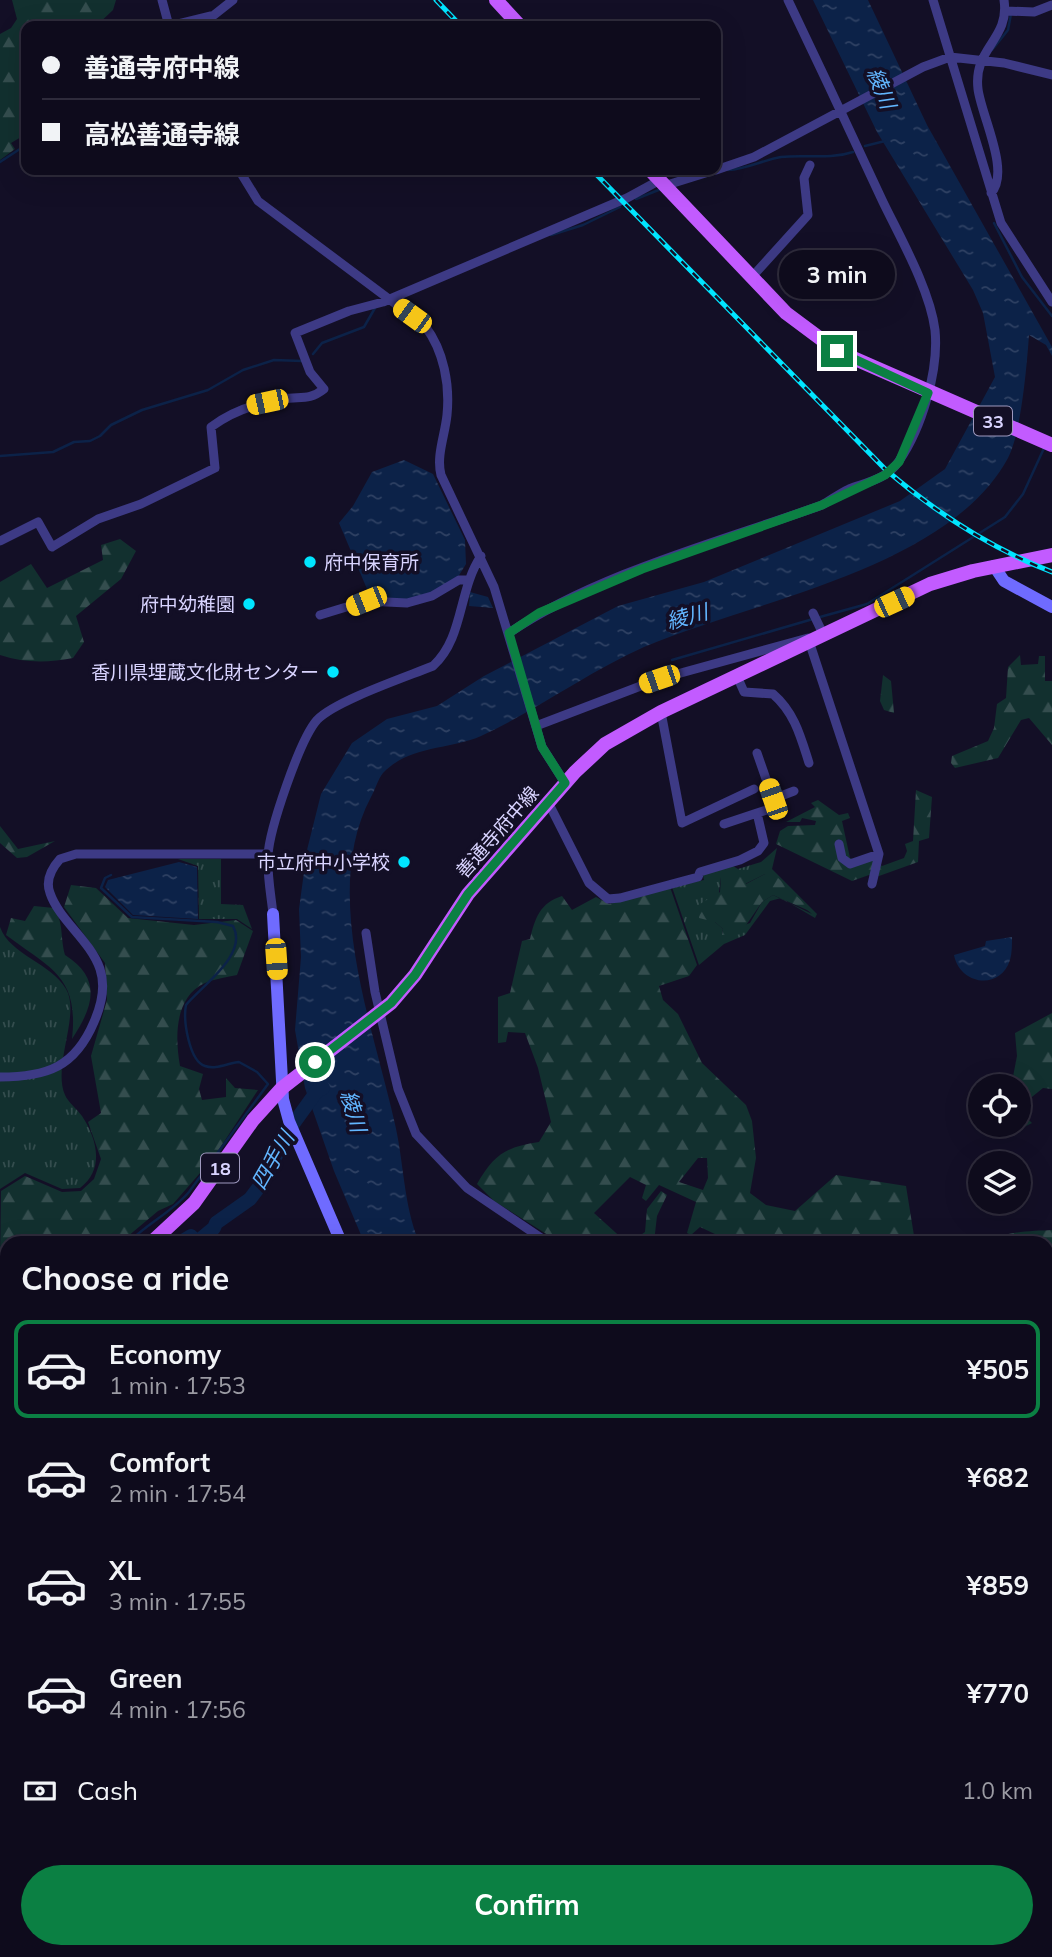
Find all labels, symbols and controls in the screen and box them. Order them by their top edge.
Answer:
text: 善通寺府中線 [84,51,240,84]
water label: 綾川 [862,64,903,114]
text: 高松善通寺線 [84,118,240,151]
callout: 3 min [779,250,895,298]
text: 3 min [807,260,867,289]
car [389,295,436,337]
route end [821,335,853,367]
car [245,387,290,417]
road number: 33 [974,407,1012,436]
place label: 府中保育所 [324,550,419,574]
marker: 府中保育所 [302,554,318,570]
car [343,583,390,619]
car [871,584,918,620]
place label: 府中幼稚園 [140,592,235,616]
marker: 府中幼稚園 [241,596,257,612]
water label: 綾川 [663,597,713,634]
place label: 香川県埋蔵文化財センター [91,660,319,684]
car [636,662,683,696]
marker: 香川県埋蔵文化財センター [325,664,341,680]
car [757,776,790,822]
street label: 善通寺府中線 [451,781,543,883]
place label: 市立府中小学校 [257,850,390,874]
marker: 市立府中小学校 [396,854,412,870]
car [265,937,288,981]
route start [299,1046,331,1078]
map controls [968,1074,1031,1214]
button: locate [968,1074,1031,1137]
water label: 綾川 [336,1087,373,1137]
water label: 四手川 [245,1124,300,1194]
button: layers [968,1151,1031,1214]
road number: 18 [201,1154,239,1182]
text: Choose a ride [21,1258,229,1298]
icon: car [25,1338,88,1401]
text: Economy [109,1338,221,1371]
text: ¥505 [967,1353,1029,1386]
text: 1 min · 17:53 [109,1371,246,1400]
icon: car [25,1446,88,1509]
text: Comfort [109,1446,210,1479]
text: ¥682 [967,1461,1029,1494]
text: 2 min · 17:54 [109,1479,246,1508]
icon: car [25,1554,88,1617]
text: XL [109,1554,141,1587]
text: ¥859 [967,1569,1029,1602]
text: 3 min · 17:55 [109,1587,246,1616]
icon: car [25,1662,88,1725]
text: Green [109,1662,182,1695]
text: ¥770 [967,1677,1029,1710]
text: 4 min · 17:56 [109,1695,246,1724]
icon: cash [21,1772,59,1810]
text: Cash [77,1774,138,1807]
text: 1.0 km [962,1776,1033,1805]
button: Confirm [21,1865,1033,1945]

